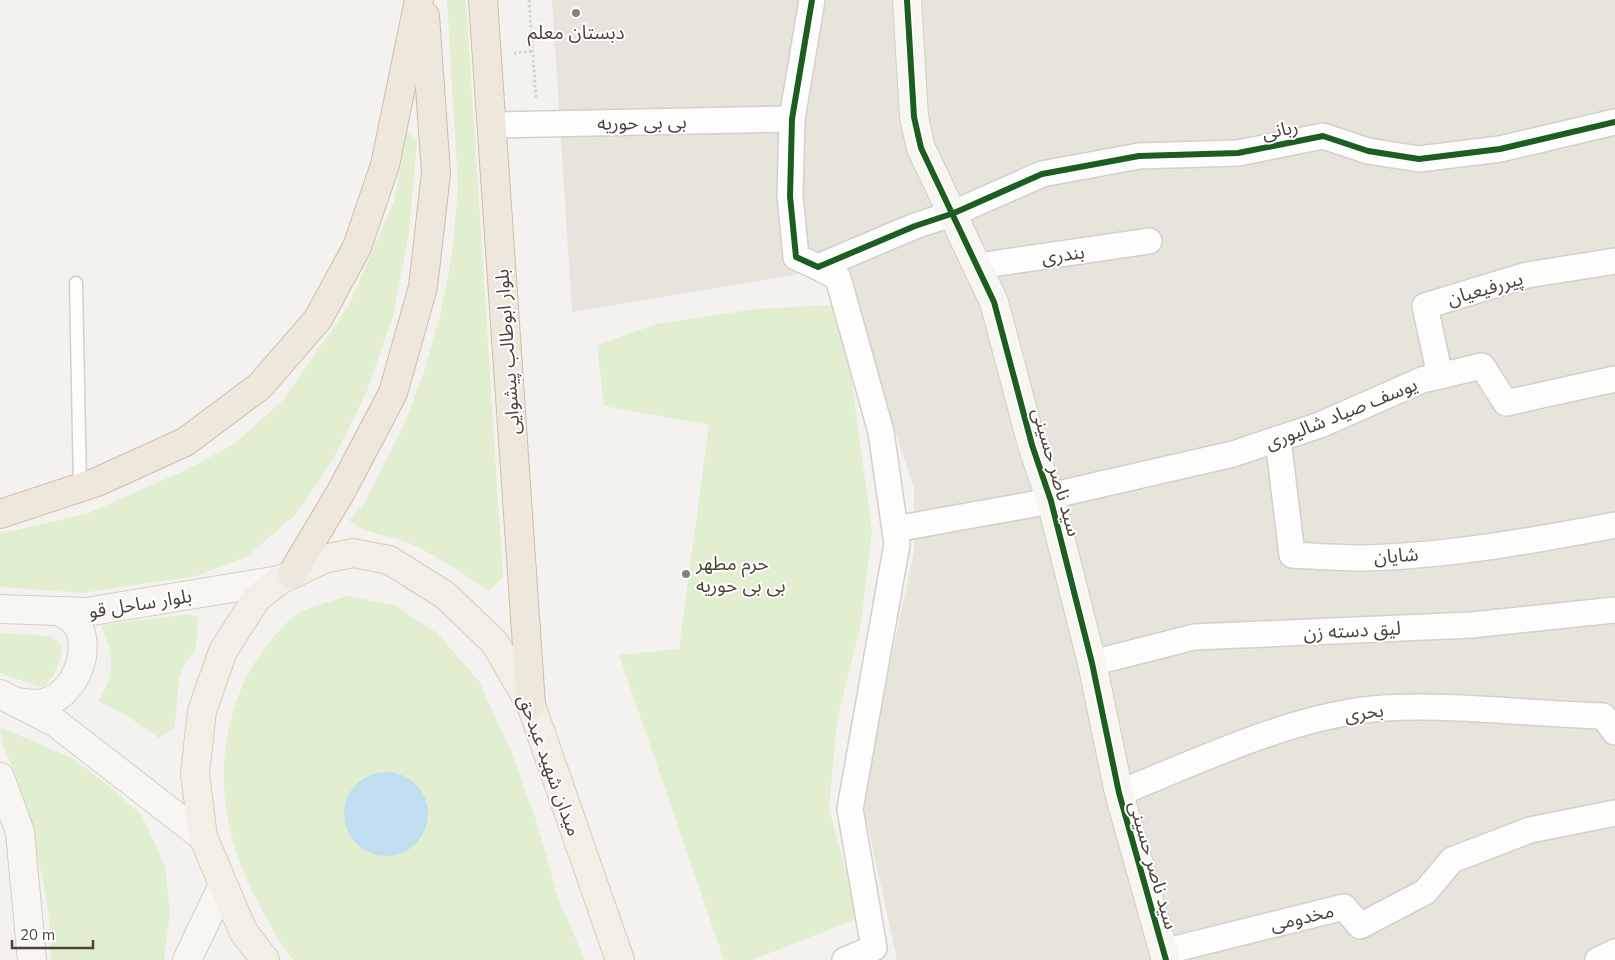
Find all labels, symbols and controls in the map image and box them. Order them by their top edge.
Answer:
marker: دبستان معلم [570,7,582,19]
place label: دبستان معلم [527,20,625,47]
street label: بی بی حوریه [597,109,687,135]
street label: ربانی [1260,114,1300,144]
street label: بندری [1040,239,1086,269]
street label: پیررفیعیان [1444,266,1526,311]
street label: بلوار ابوطالب پیشوایی [489,268,526,436]
street label: یوسف صیاد شالیوری [1261,372,1421,454]
street label: سید ناصر حسینی [1027,405,1087,539]
street label: شایان [1373,541,1419,569]
place label: حرم مطهر بی بی حوریه [695,551,786,597]
marker: حرم مطهر بی بی حوریه [680,568,692,580]
street label: بلوار ساحل قو [87,583,193,623]
street label: لیق دسته زن [1303,615,1401,645]
street label: میدان شهید عبدحق [513,691,587,839]
street label: بحری [1343,697,1385,727]
street label: سید ناصر حسینی [1124,798,1184,932]
street label: مخدومی [1268,898,1336,936]
scale bar [12,918,94,950]
text: 20 m [20,925,55,944]

